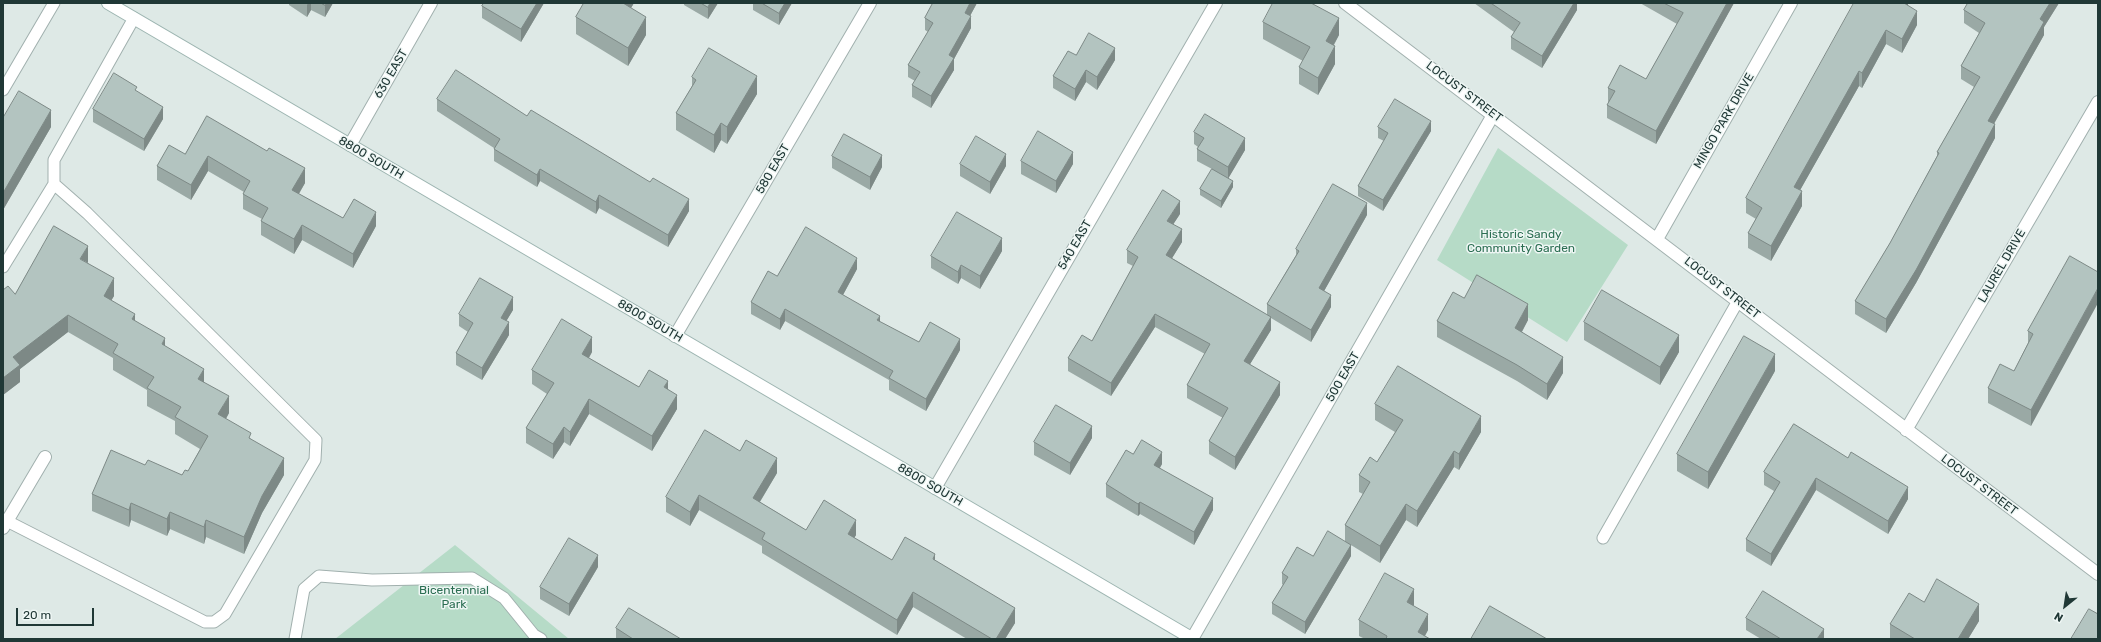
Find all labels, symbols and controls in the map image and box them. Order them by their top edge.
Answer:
street label: 630 EAST [371,47,411,101]
street label: LOCUST STREET [1423,59,1505,125]
street label: MINGO PARK DRIVE [1691,71,1757,171]
street label: 8800 SOUTH [336,134,406,182]
street label: 580 EAST [753,142,793,196]
street label: 540 EAST [1055,218,1095,272]
street label: LAUREL DRIVE [1975,227,2029,305]
park label: Historic Sandy Community Garden [1467,228,1575,256]
street label: LOCUST STREET [1681,254,1763,322]
street label: 8800 SOUTH [615,297,685,345]
street label: 500 EAST [1323,350,1363,404]
street label: LOCUST STREET [1938,452,2020,518]
street label: 8800 SOUTH [895,461,965,509]
park label: Bicentennial Park [419,584,489,612]
north arrow [2045,586,2085,626]
scale bar [18,600,96,626]
text: 20 m [23,608,51,622]
text: N [2052,609,2065,624]

